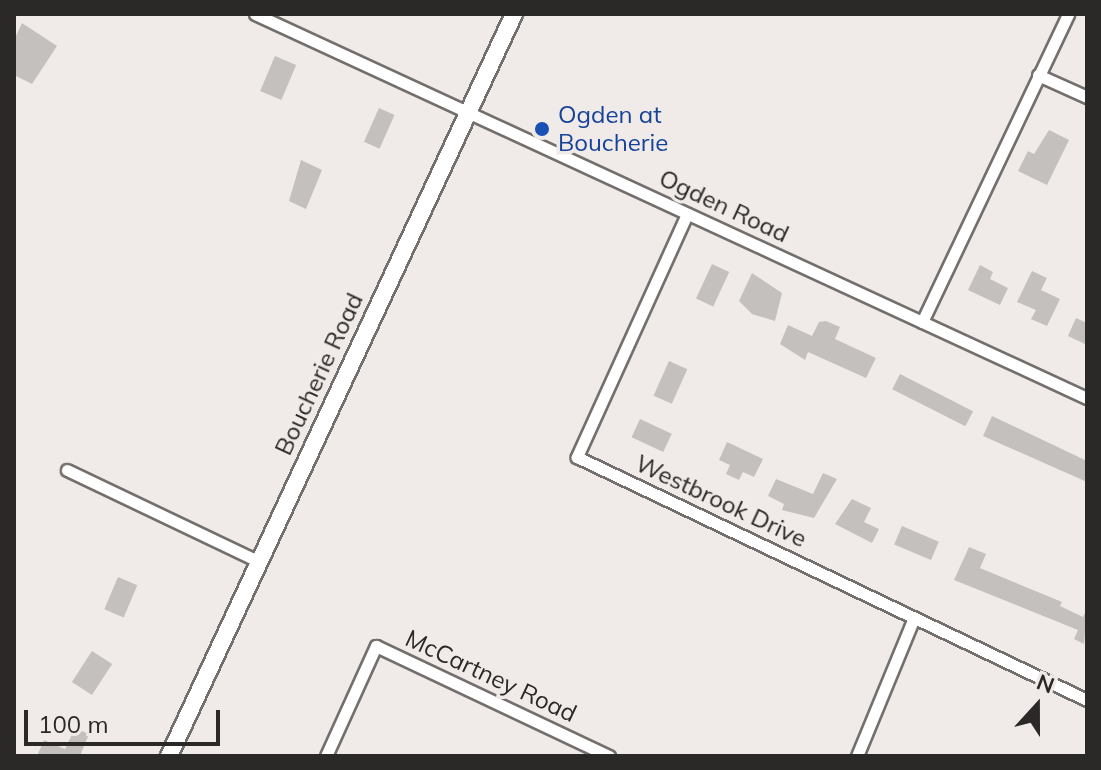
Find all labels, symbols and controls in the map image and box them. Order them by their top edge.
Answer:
place label: Ogden at Boucherie [558,101,668,157]
marker: Ogden at Boucherie [533,120,551,138]
street label: Ogden Road [655,163,793,249]
street label: Boucherie Road [269,288,369,460]
street label: Westbrook Drive [631,449,811,553]
street label: McCartney Road [401,624,581,728]
north arrow [997,666,1077,746]
text: N [1033,668,1058,700]
scale bar [28,694,224,744]
text: 100 m [38,709,109,739]

